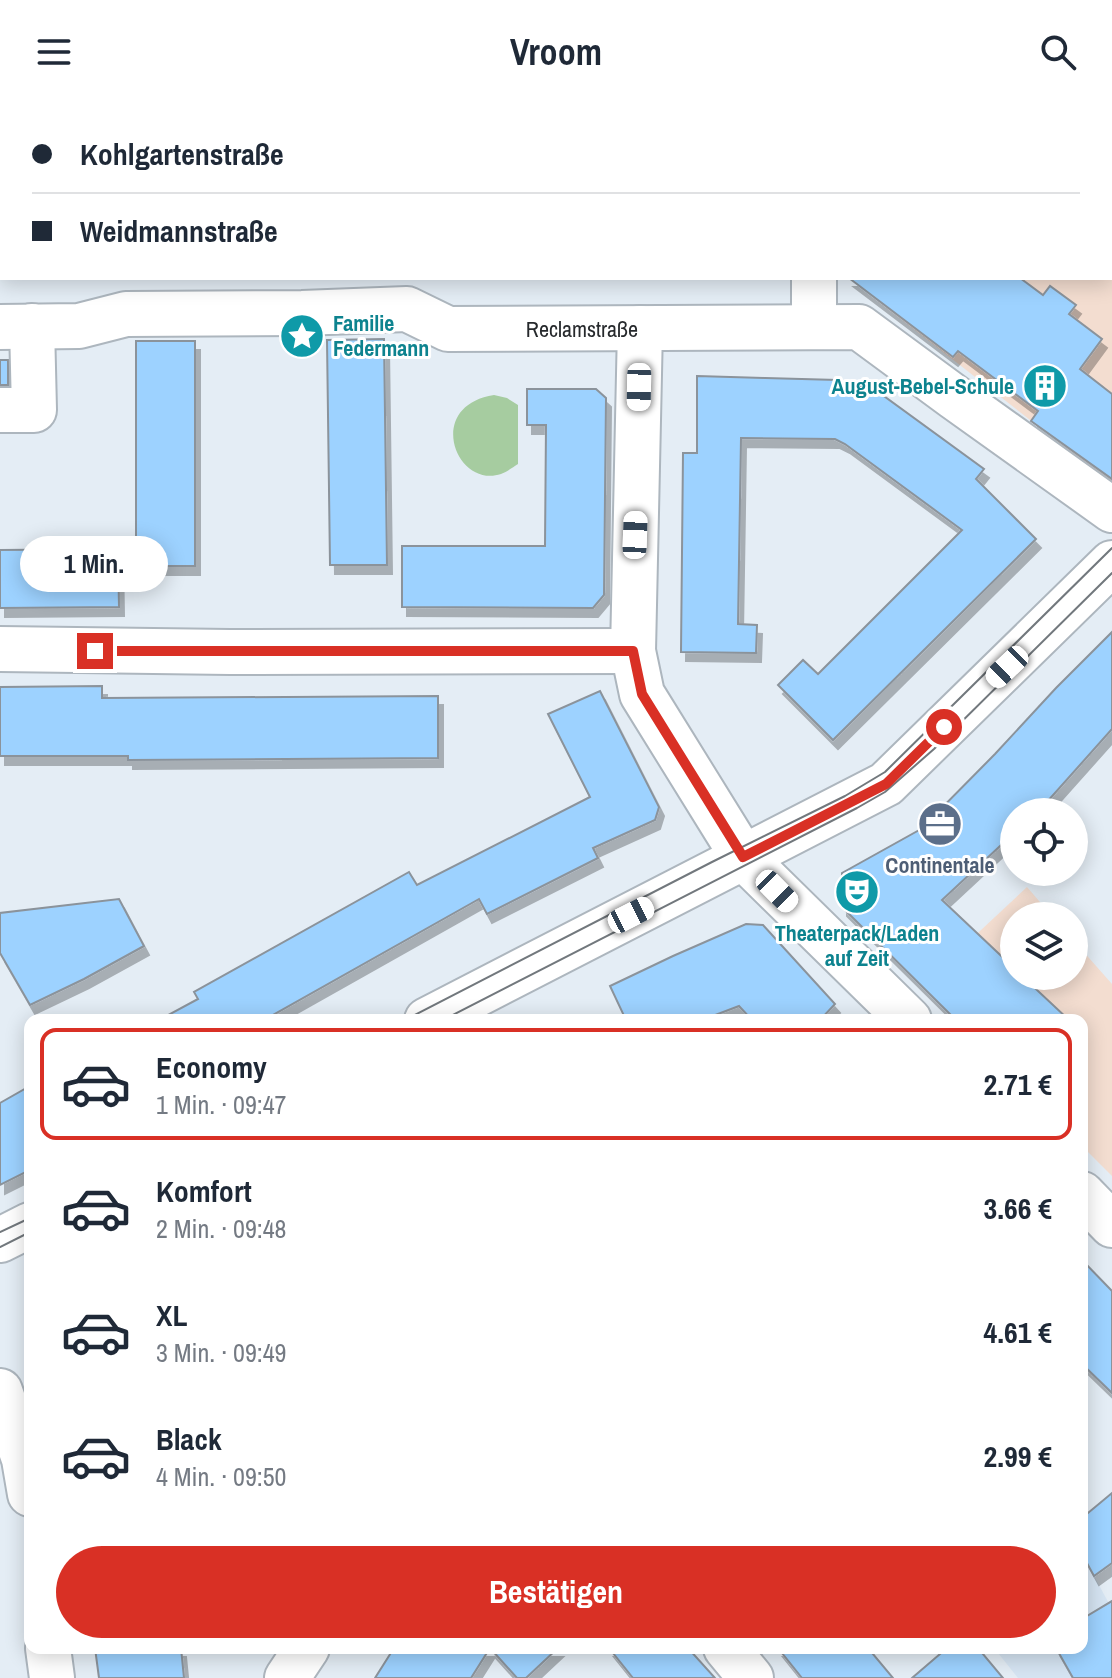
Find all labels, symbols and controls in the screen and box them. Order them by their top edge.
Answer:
text: Vroom [510,28,602,76]
icon: menu [32,30,76,74]
icon: search [1036,30,1080,74]
text: Kohlgartenstraße [80,134,284,174]
text: Weidmannstraße [80,211,278,251]
place label: Familie Federmann [333,308,429,363]
place icon: Familie Federmann [278,312,326,360]
street label: Reclamstraße [526,314,638,344]
building icon: August-Bebel-Schule [1021,362,1069,410]
car [627,363,651,411]
place label: August-Bebel-Schule [832,371,1014,401]
car [622,511,648,559]
callout: 1 Min. [21,535,169,591]
text: 1 Min. [64,546,124,581]
route end [77,633,113,669]
car [981,642,1033,692]
route start [926,709,962,745]
map controls [1000,798,1088,990]
button: locate [1000,798,1088,886]
office icon: Continentale [916,800,964,848]
place label: Continentale [885,850,995,880]
car [752,866,802,916]
theatre icon: Theaterpack/Laden auf Zeit [833,868,881,916]
car [604,893,658,937]
button: layers [1000,902,1088,990]
place label: Theaterpack/Laden auf Zeit [775,918,939,973]
text: Economy [156,1047,267,1087]
icon: car [60,1048,132,1120]
text: 2.71 € [984,1064,1052,1104]
text: 1 Min. · 09:47 [156,1087,286,1122]
text: Komfort [156,1171,252,1211]
icon: car [60,1172,132,1244]
text: 3.66 € [984,1188,1052,1228]
text: 2 Min. · 09:48 [156,1211,286,1246]
text: XL [156,1295,187,1335]
icon: car [60,1296,132,1368]
text: 4.61 € [984,1312,1052,1352]
text: 3 Min. · 09:49 [156,1335,286,1370]
text: Black [156,1419,222,1459]
icon: car [60,1420,132,1492]
text: 2.99 € [984,1436,1052,1476]
text: 4 Min. · 09:50 [156,1459,286,1494]
button: Bestätigen [56,1546,1056,1638]

